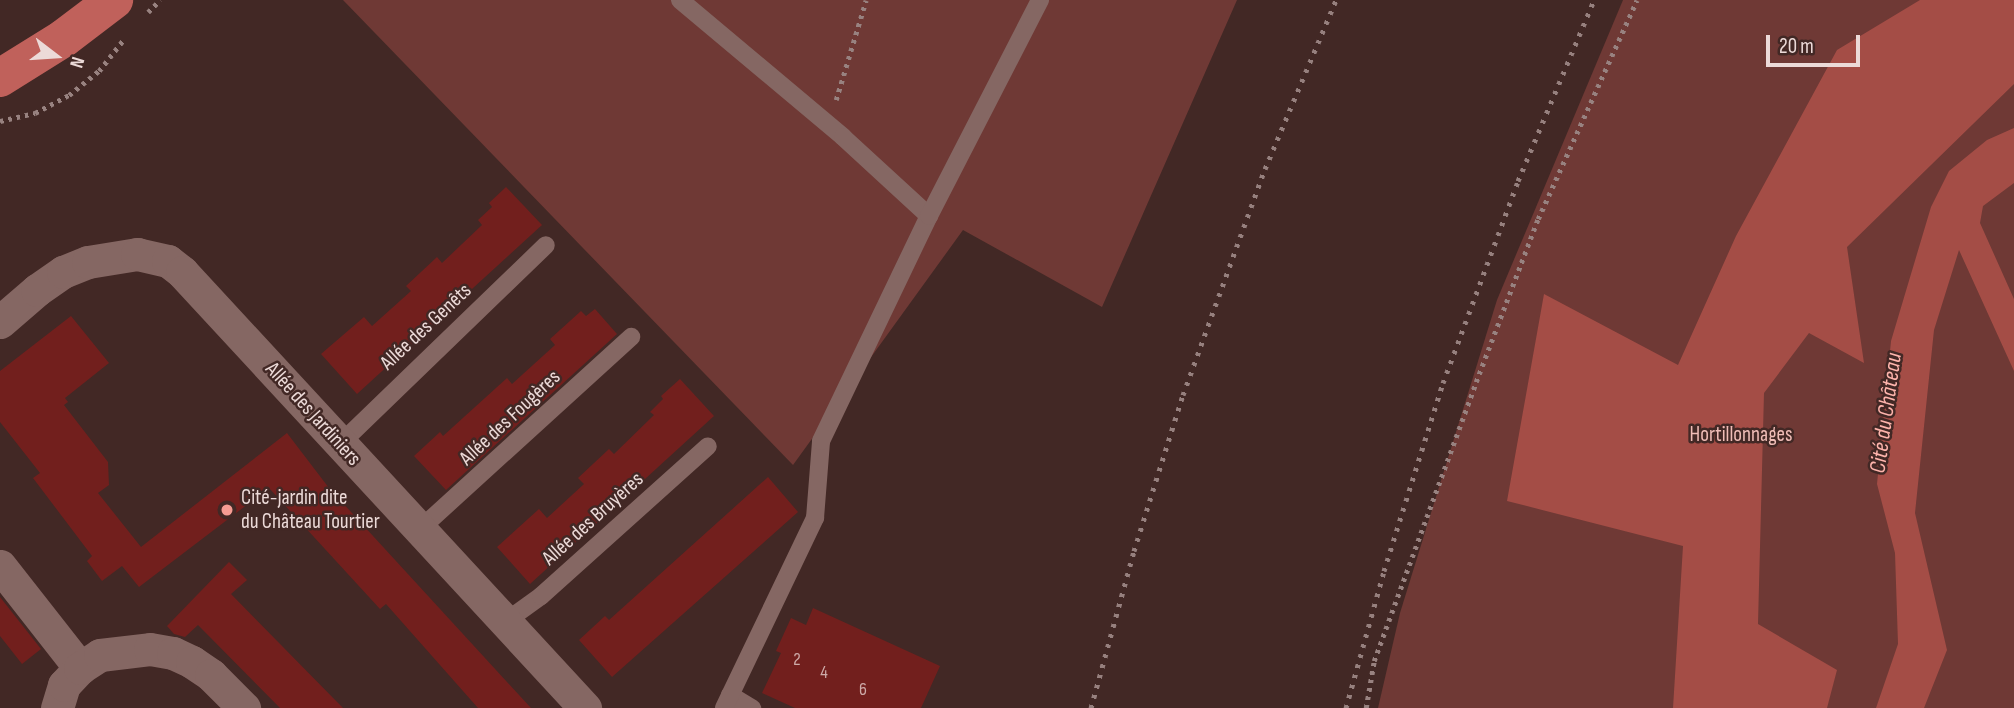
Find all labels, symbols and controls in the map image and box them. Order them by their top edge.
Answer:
north arrow [21,21,91,91]
scale bar [1769,21,1864,65]
text: 20 m [1779,34,1814,59]
text: N [64,54,89,71]
street label: Allée des Genêts [375,278,477,376]
water label: Cité du Château [1864,351,1908,475]
street label: Allée des Jardiniers [260,357,366,471]
street label: Allée des Fougères [454,365,566,471]
park label: Hortillonnages [1690,422,1792,448]
street label: Allée des Bruyères [537,467,649,571]
place label: Cité-jardin dite du Château Tourtier [241,485,380,535]
marker: Cité-jardin dite du Château Tourtier [219,502,235,518]
house number: 2 [793,649,801,671]
house number: 4 [820,662,828,684]
house number: 6 [859,679,867,701]

